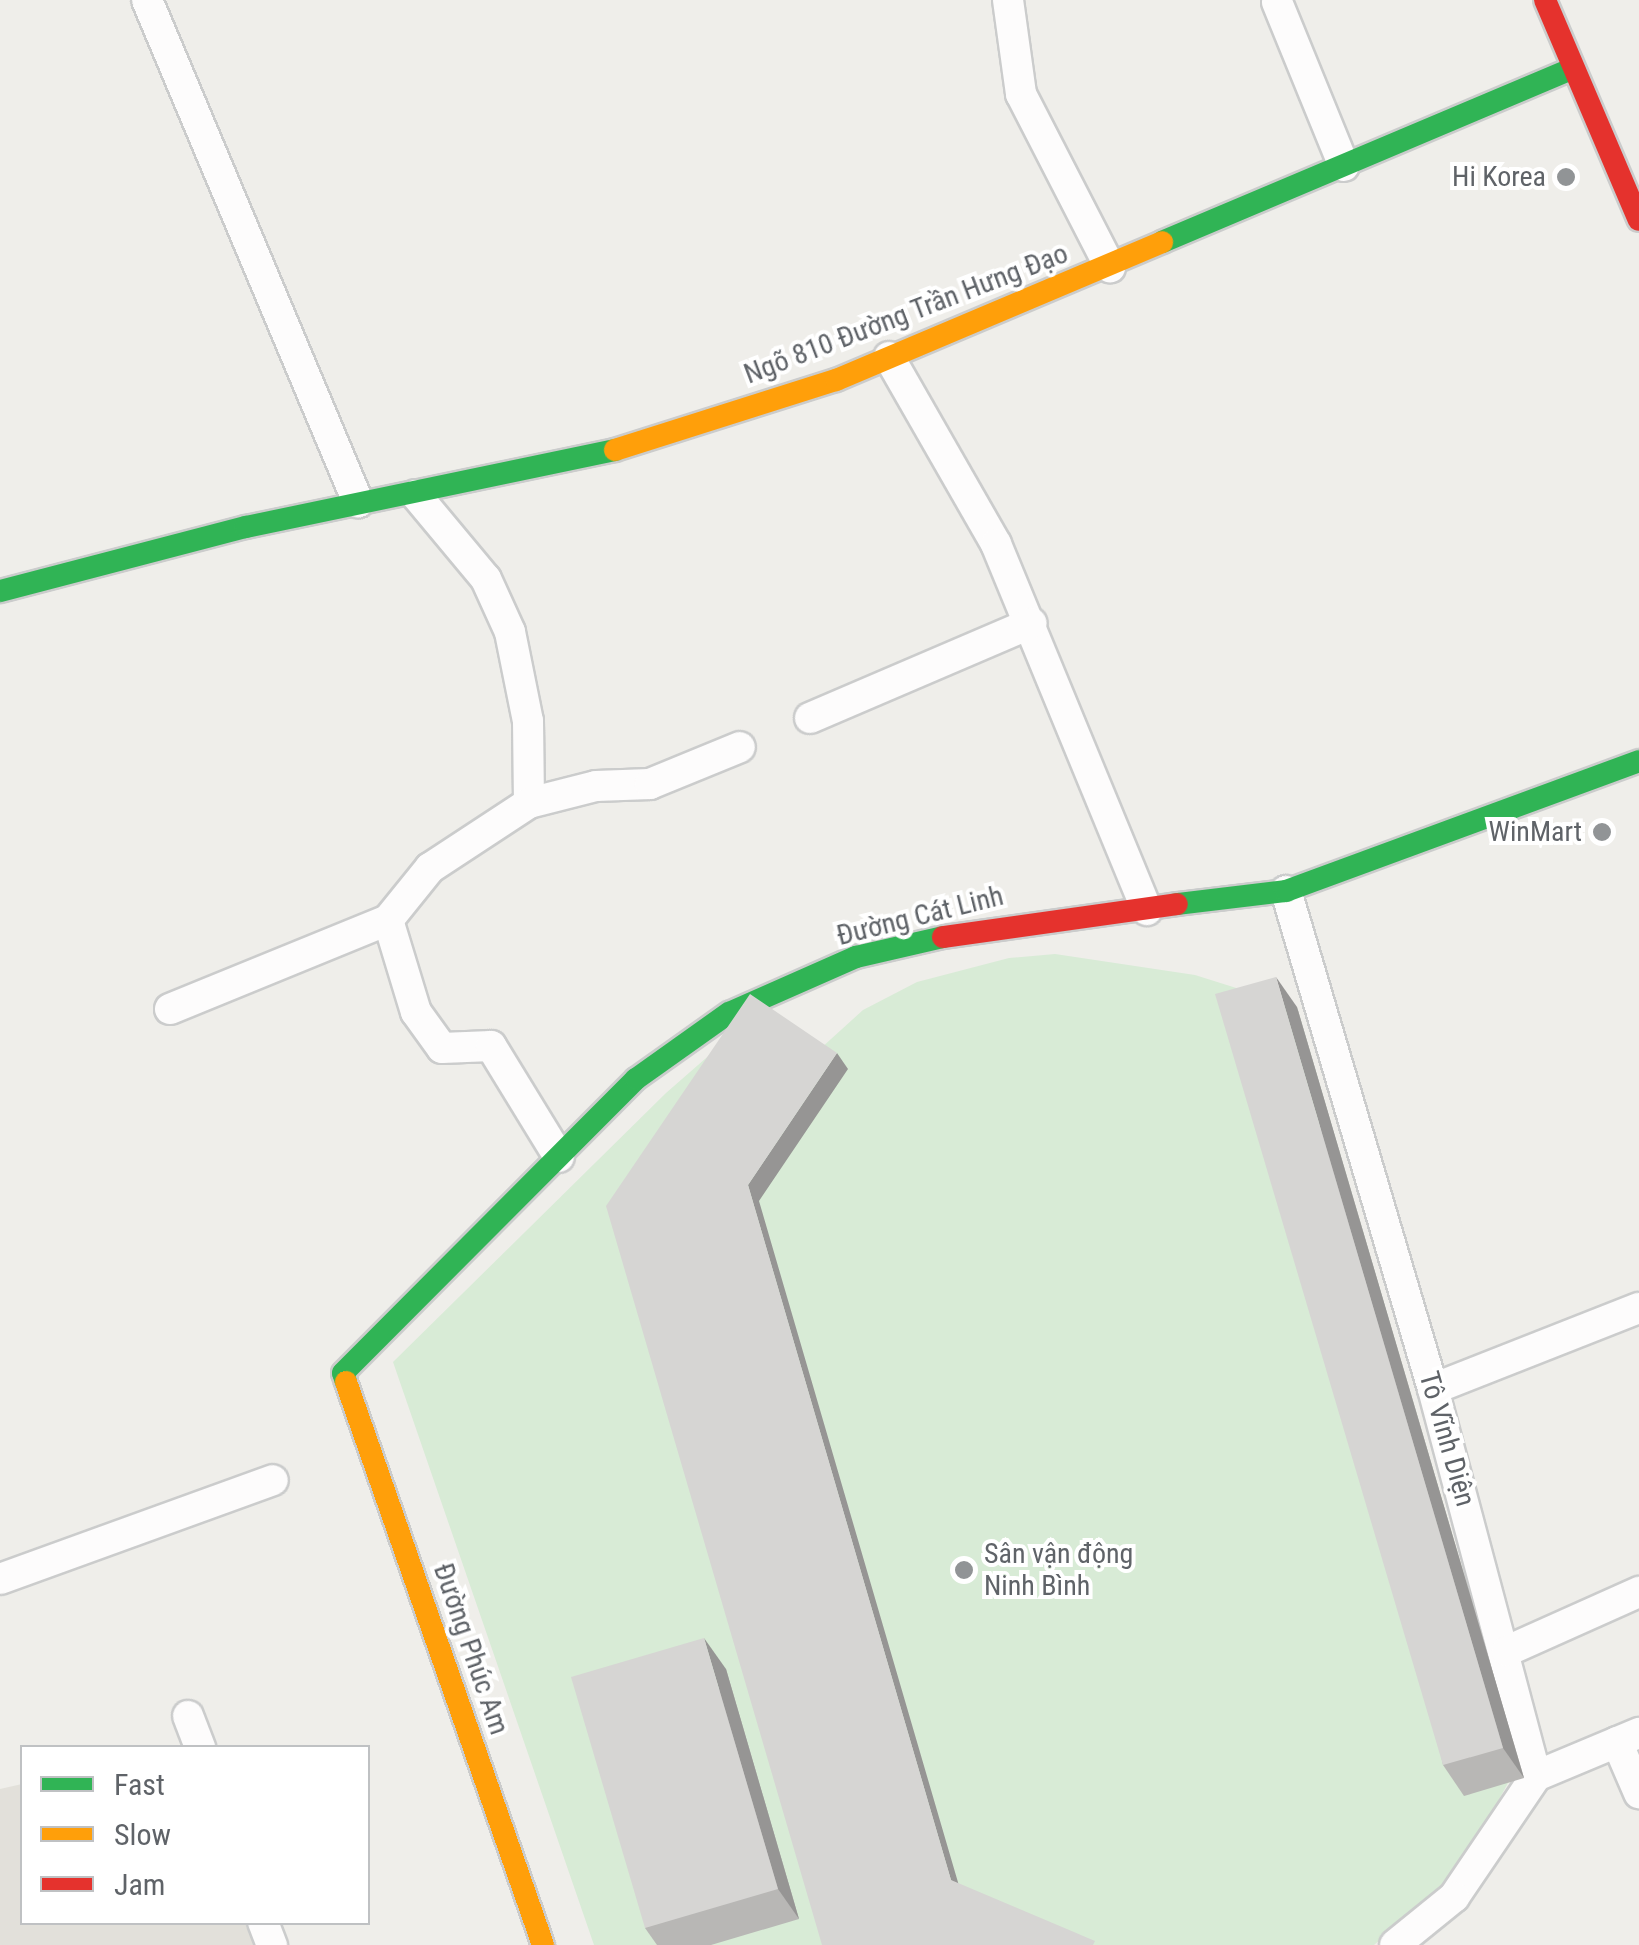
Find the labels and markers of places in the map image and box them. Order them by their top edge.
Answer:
place label: Hi Korea [1452,160,1546,194]
marker: Hi Korea [1555,166,1577,188]
place label: WinMart [1489,815,1582,849]
marker: WinMart [1591,821,1613,843]
place label: Sân vận động Ninh Bình [984,1537,1133,1603]
marker: Sân vận động Ninh Bình [953,1559,975,1581]

